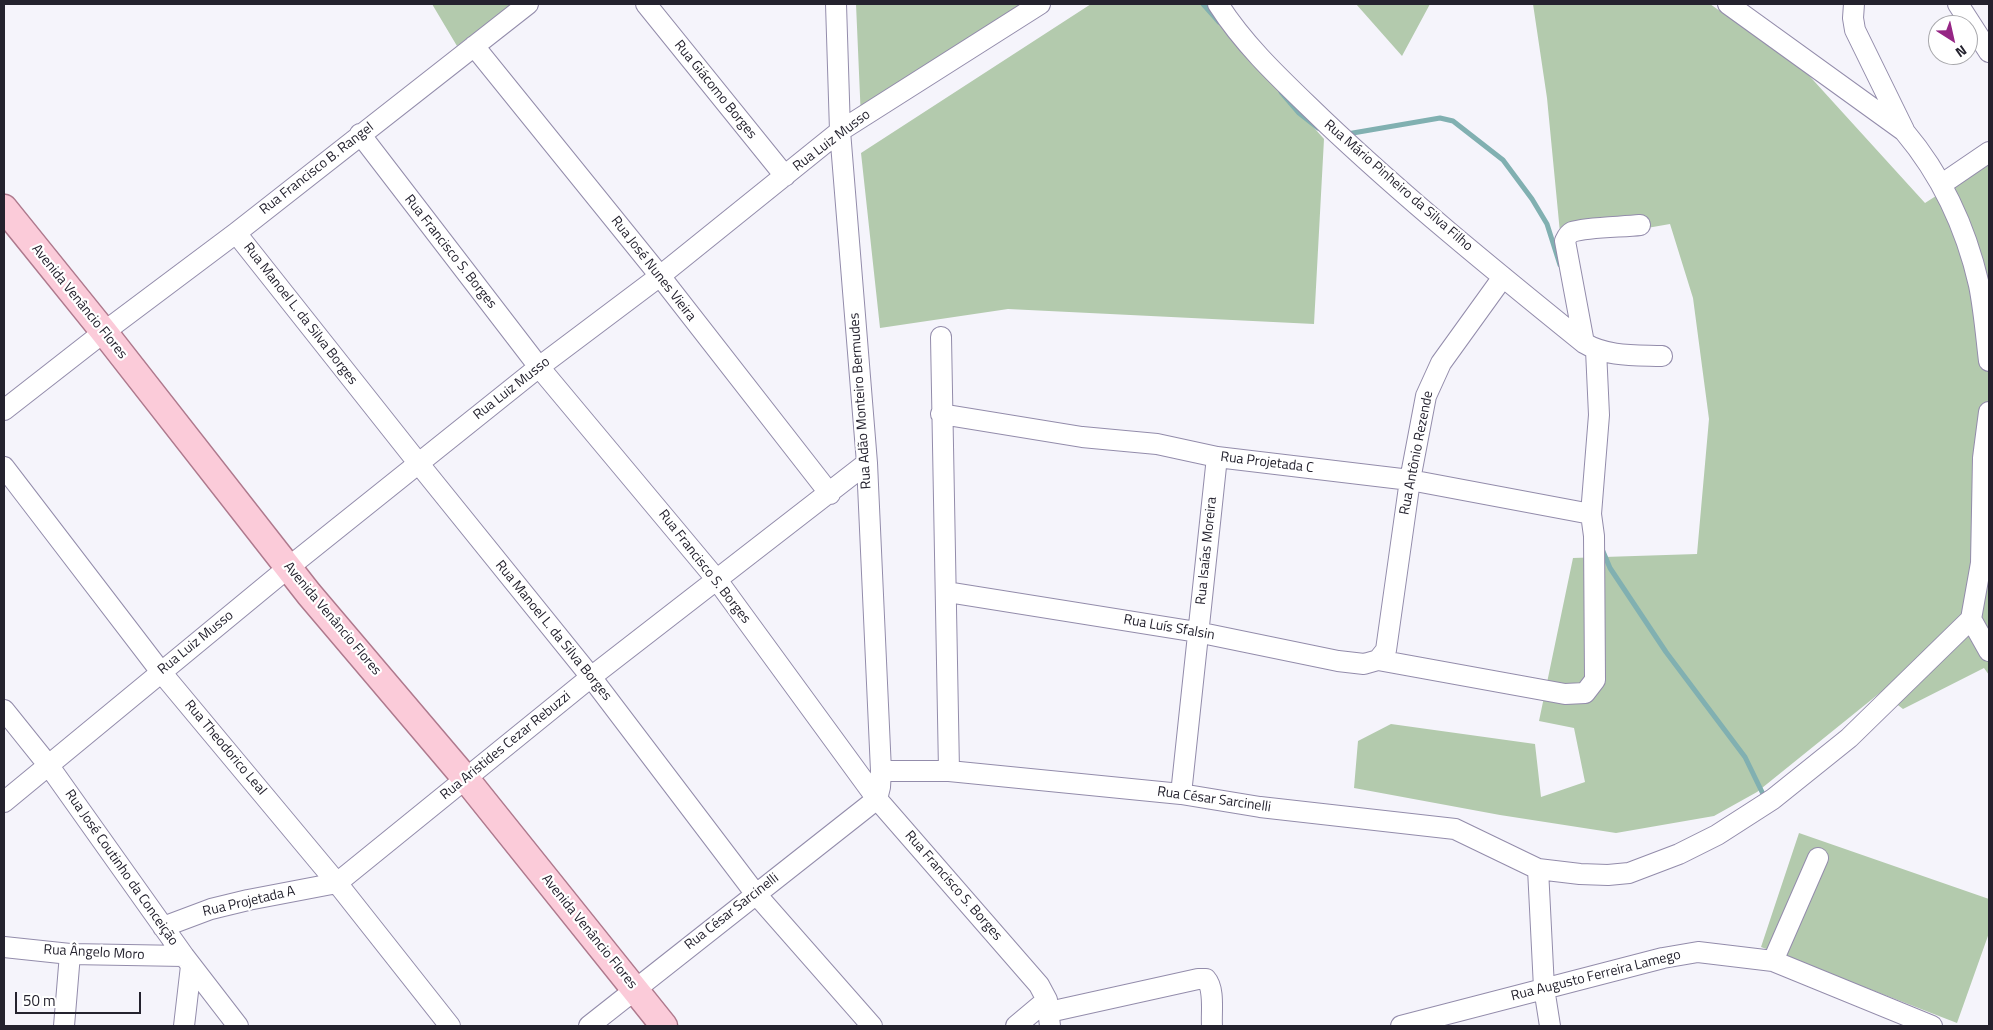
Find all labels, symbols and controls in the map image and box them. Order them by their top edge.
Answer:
north arrow [1928,15,1978,65]
street label: Rua Giácomo Borges [670,37,760,143]
text: N [1951,40,1971,63]
street label: Rua Luiz Musso [790,107,874,175]
street label: Rua Mário Pinheiro da Silva Filho [1320,117,1476,255]
street label: Rua Francisco B. Rangel [257,119,377,219]
street label: Rua Francisco S. Borges [400,192,500,312]
street label: Rua José Nunes Vieira [607,213,699,325]
street label: Rua Manoel L. da Silva Borges [239,240,361,388]
street label: Avenida Venâncio Flores [28,241,130,363]
street label: Rua Adão Monteiro Bermudes [846,312,876,490]
street label: Rua Luiz Musso [470,354,554,424]
street label: Rua Antônio Rezende [1397,389,1437,517]
street label: Rua Projetada C [1220,449,1314,477]
street label: Rua Isaías Moreira [1193,496,1221,606]
street label: Rua Francisco S. Borges [654,507,754,627]
street label: Rua Manoel L. da Silva Borges [491,557,615,705]
street label: Avenida Venâncio Flores [280,559,384,679]
street label: Rua Luiz Musso [155,607,237,679]
street label: Rua Luís Sfalsin [1122,612,1216,644]
street label: Rua Aristides Cezar Rebuzzi [437,688,575,804]
street label: Rua Theodorico Leal [180,697,270,799]
street label: Rua César Sarcinelli [1156,784,1272,816]
street label: Rua José Coutinho da Conceição [61,787,181,949]
street label: Rua Francisco S. Borges [901,828,1005,944]
street label: Rua César Sarcinelli [682,870,782,954]
street label: Avenida Venâncio Flores [538,871,640,993]
street label: Rua Projetada A [201,883,297,921]
street label: Rua Ângelo Moro [43,942,145,964]
street label: Rua Augusto Ferreira Lamego [1509,947,1683,1005]
scale bar [18,982,144,1014]
text: 50 m [23,989,56,1012]

